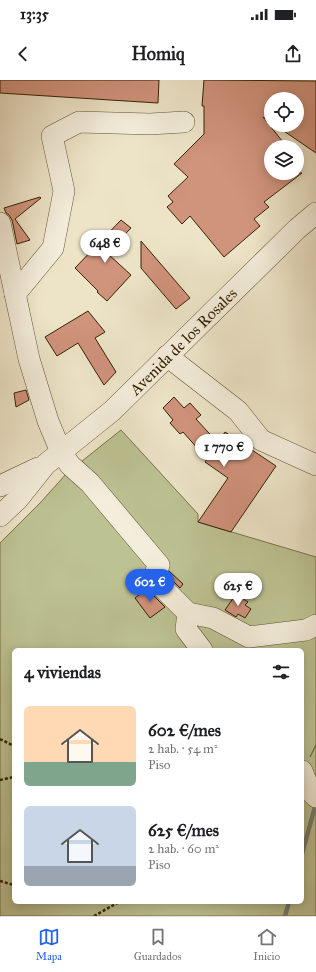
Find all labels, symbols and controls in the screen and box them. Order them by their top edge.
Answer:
text: 13:35 [20,5,49,23]
icon: back [12,43,34,65]
text: Homiq [131,43,185,65]
icon: share [282,43,304,65]
map controls [264,92,304,180]
button: locate [264,92,304,132]
button: layers [264,140,304,180]
pin: 648 € [77,230,133,264]
text: 648 € [89,235,121,251]
street label: Avenida de los Rosales [125,284,241,400]
pin: 1 770 € [187,434,261,468]
text: 1 770 € [204,439,244,455]
pin: 602 € [122,569,178,603]
pin: 625 € [210,573,266,607]
text: 602 € [134,574,166,590]
text: 625 € [223,578,253,594]
icon: filters [270,661,292,683]
text: 4 viviendas [24,662,101,683]
text: 602 €/mes [148,720,221,741]
icon: home [56,722,104,770]
text: 2 hab. · 54 m² [148,741,218,757]
text: Piso [148,757,170,773]
text: 625 €/mes [148,820,219,841]
icon: home [56,822,104,870]
text: 2 hab. · 60 m² [148,841,219,857]
text: Piso [148,857,170,873]
tab: Mapa [36,926,62,963]
tab: Guardados [134,926,182,963]
tab: Inicio [253,926,280,963]

